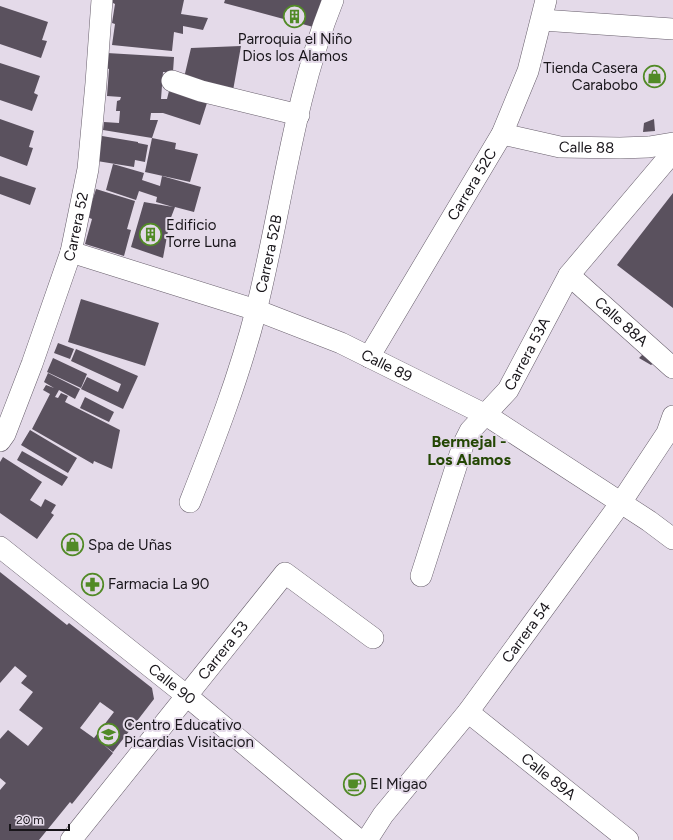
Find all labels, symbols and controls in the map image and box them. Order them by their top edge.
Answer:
building icon: Parroquia el Niño Dios los Alamos [282,3,308,29]
place label: Parroquia el Niño Dios los Alamos [238,30,352,65]
place label: Tienda Casera Carabobo [543,59,638,94]
shop icon: Tienda Casera Carabobo [641,64,667,90]
street label: Calle 88 [559,138,614,157]
street label: Carrera 52C [443,145,501,224]
street label: Carrera 52 [59,190,92,264]
street label: Carrera 52B [252,213,286,295]
place label: Edificio Torre Luna [166,216,236,251]
building icon: Edificio Torre Luna [138,221,164,247]
street label: Calle 88A [591,293,652,350]
street label: Carrera 53A [500,314,554,394]
street label: Calle 89 [358,345,415,386]
district label: Bermejal - Los Alamos [427,432,511,469]
shop icon: Spa de Uñas [59,532,85,558]
place label: Spa de Uñas [88,536,172,554]
pharmacy icon: Farmacia La 90 [80,571,106,597]
place label: Farmacia La 90 [108,575,209,593]
street label: Carrera 54 [498,598,555,666]
street label: Carrera 53 [194,617,252,683]
street label: Calle 90 [145,660,199,708]
place label: Centro Educativo Picardias Visitacion [124,716,254,751]
school or university icon: Centro Educativo Picardias Visitacion [95,721,121,747]
street label: Calle 89A [517,749,579,804]
cafe icon: El Migao [342,771,368,797]
place label: El Migao [370,775,428,793]
scale bar [10,806,69,832]
text: 20 m [16,813,44,827]

